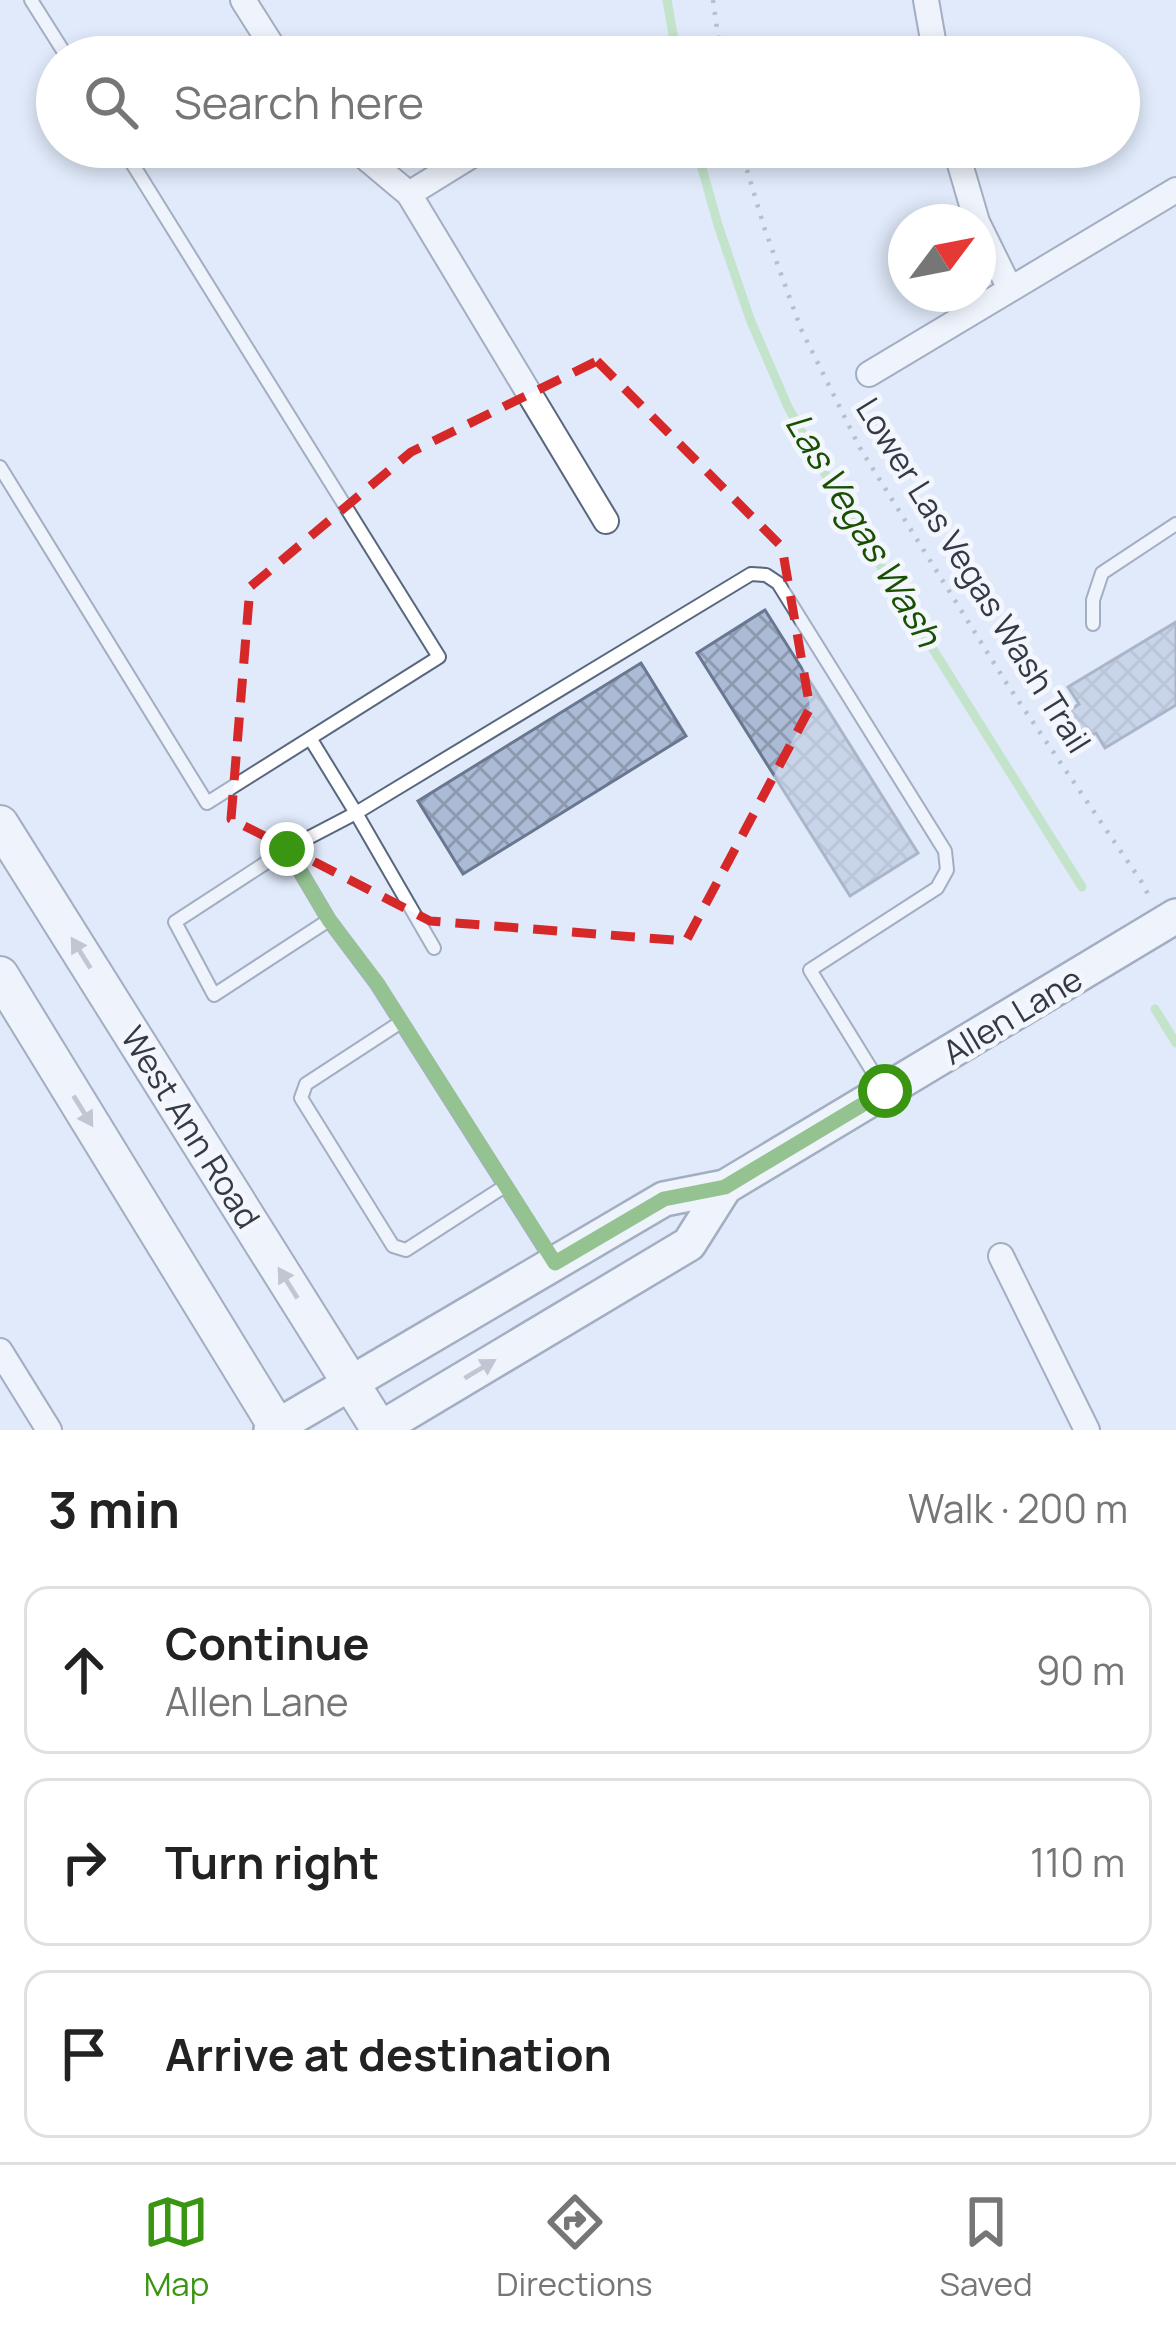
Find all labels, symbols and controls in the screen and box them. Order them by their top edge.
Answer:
search box [36,36,1140,168]
icon: search [78,69,144,135]
text: Search here [174,71,424,133]
north arrow [888,204,996,312]
street label: Lower Las Vegas Wash Trail [846,389,1102,761]
water label: Las Vegas Wash [775,403,954,657]
route end [260,822,314,876]
one-way arrow [71,936,92,970]
street label: Allen Lane [934,956,1090,1074]
street label: West Ann Road [111,1017,271,1237]
route start [858,1064,912,1118]
one-way arrow [72,1094,93,1128]
one-way arrow [278,1266,299,1300]
one-way arrow [463,1359,497,1380]
text: 3 min [48,1474,180,1543]
text: Walk · 200 m [908,1481,1128,1535]
text: Continue [165,1612,370,1674]
icon: ahead [51,1637,117,1703]
text: 90 m [1036,1643,1125,1697]
text: Allen Lane [165,1674,349,1728]
icon: right [51,1829,117,1895]
text: Turn right [165,1831,379,1893]
text: 110 m [1030,1835,1125,1889]
icon: arrive [51,2021,117,2087]
text: Arrive at destination [165,2023,612,2085]
tab: Map [143,2189,209,2306]
tab: Directions [496,2189,653,2306]
tab: Saved [940,2189,1033,2306]

